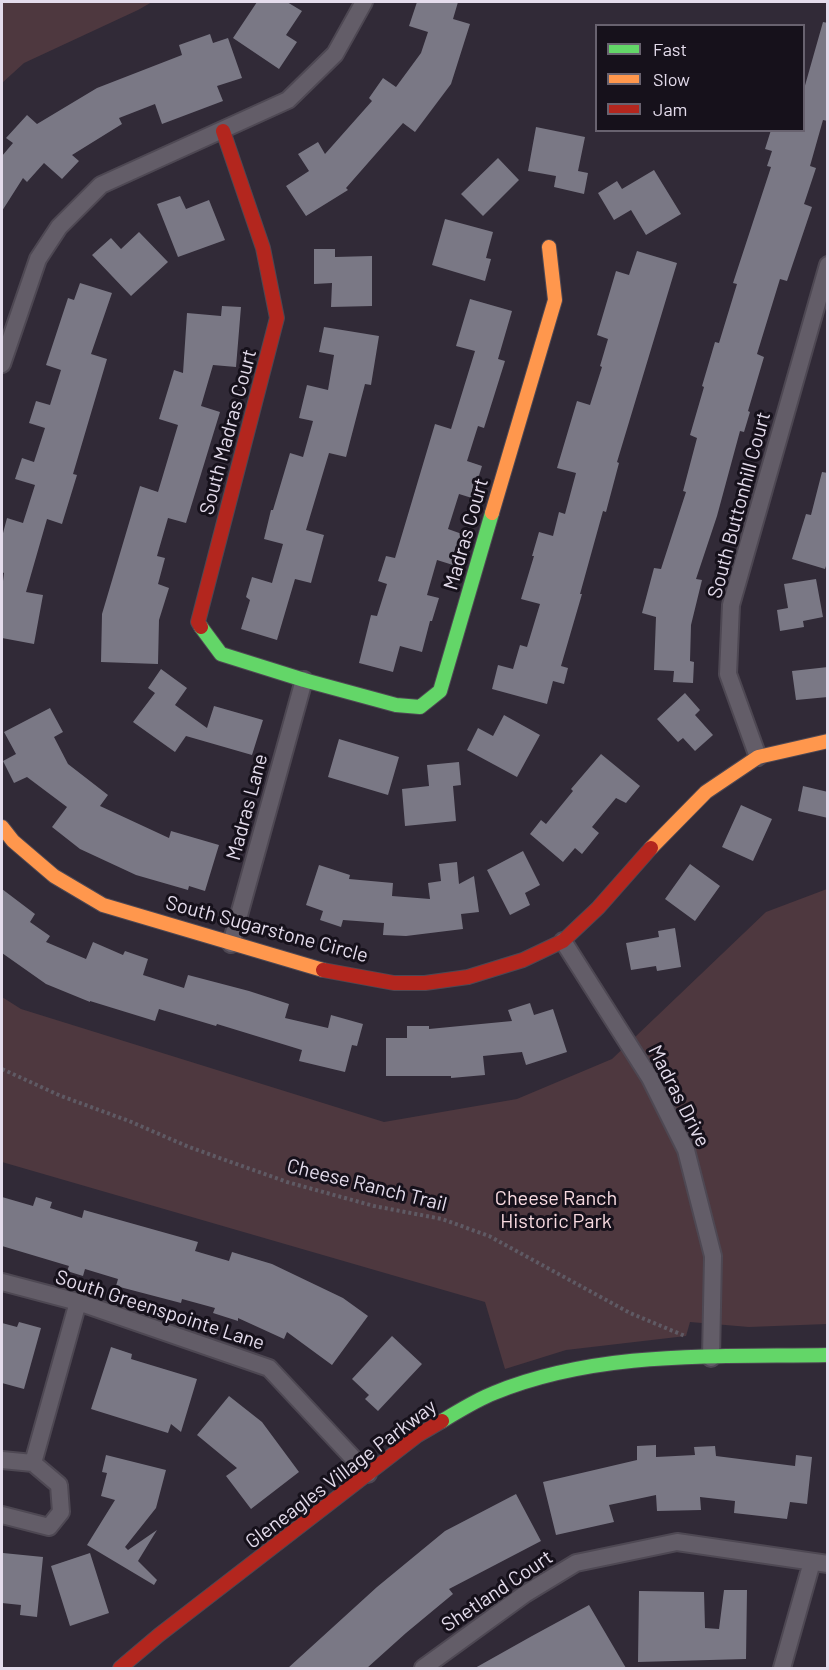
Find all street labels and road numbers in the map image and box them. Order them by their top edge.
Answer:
street label: South Madras Court [194,347,262,517]
street label: South Buttonhill Court [703,409,775,601]
street label: Madras Court [439,475,493,593]
street label: Madras Lane [221,751,273,863]
street label: South Sugarstone Circle [163,890,371,968]
street label: Madras Drive [643,1041,715,1151]
street label: Cheese Ranch Trail [285,1154,449,1216]
street label: South Greenspointe Lane [52,1265,268,1355]
street label: Gleneagles Village Parkway [241,1394,441,1554]
street label: Shetland Court [437,1545,557,1637]

